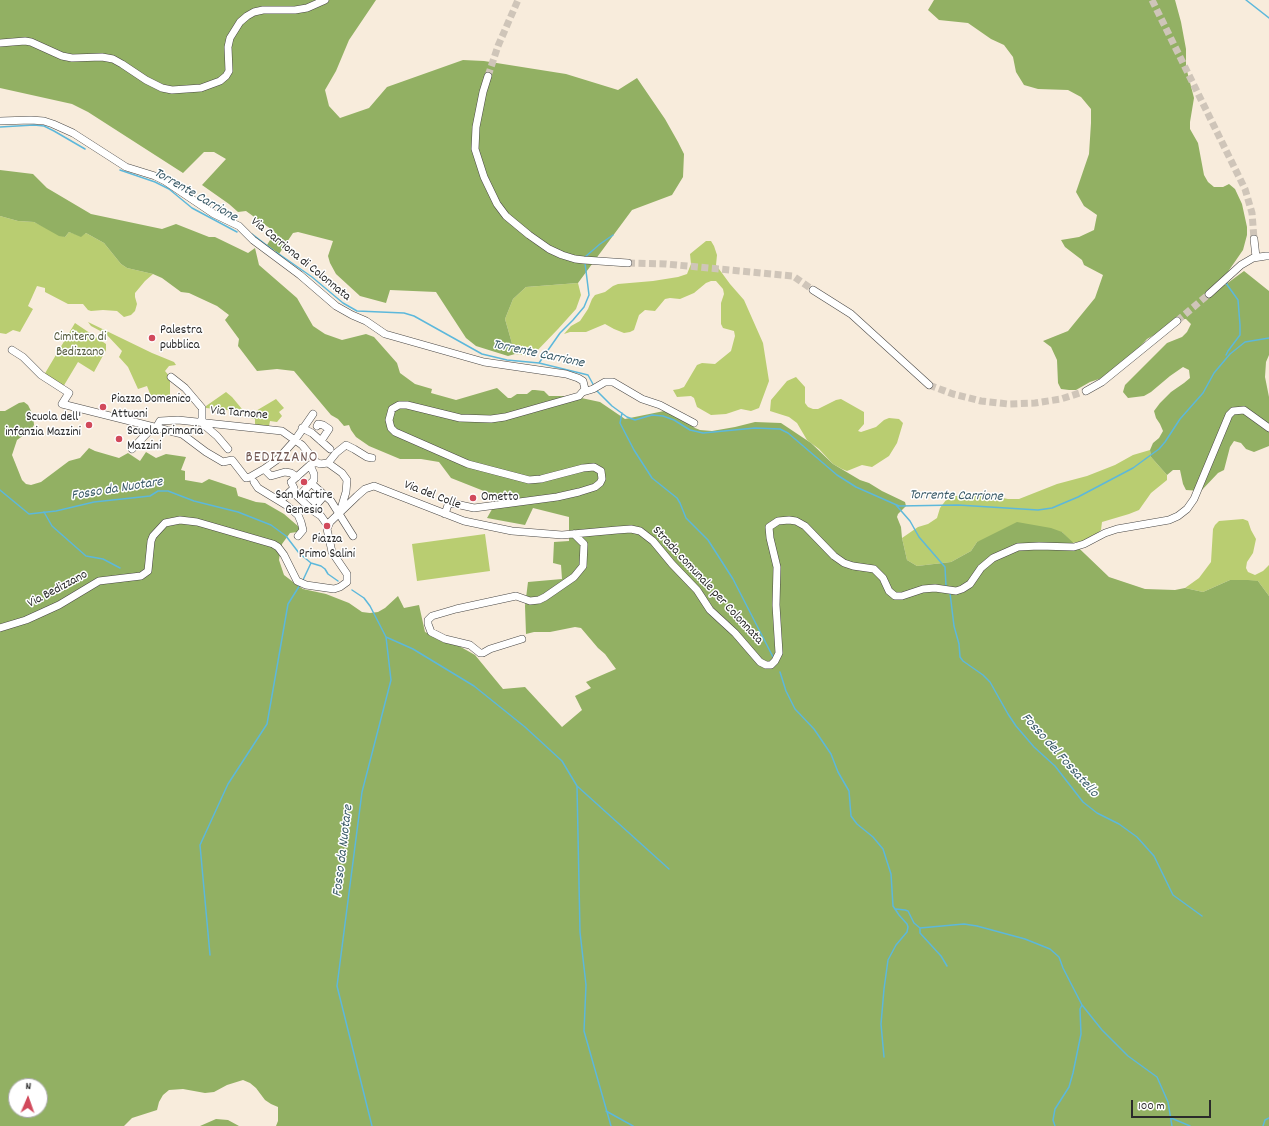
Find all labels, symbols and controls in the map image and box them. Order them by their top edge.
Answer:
water label: Torrente Carrione [150,165,240,227]
street label: Via Carriona di Colonnata [247,215,353,305]
place label: Palestra pubblica [160,323,202,354]
park label: Cimitero di Bedizzano [54,330,106,361]
marker: Palestra pubblica [147,333,157,343]
water label: Torrente Carrione [491,337,585,373]
place label: Piazza Domenico Attuoni [111,392,191,423]
marker: Piazza Domenico Attuoni [98,402,108,412]
street label: Via Tarnone [210,404,268,424]
place label: Scuola dell' infanzia Mazzini [5,410,81,441]
marker: Scuola dell' infanzia Mazzini [84,420,94,430]
place label: Scuola primaria Mazzini [127,424,203,455]
marker: Scuola primaria Mazzini [114,434,124,444]
district label: BEDIZZANO [246,450,318,468]
water label: Fosso da Nuotare [70,474,164,506]
marker: San Martire Genesio [299,477,309,487]
street label: Via del Colle [401,478,463,514]
place label: San Martire Genesio [275,488,333,519]
water label: Torrente Carrione [909,488,1003,506]
place label: Ometto [481,490,518,506]
marker: Ometto [468,493,478,503]
marker: Piazza Primo Salini [322,521,332,531]
street label: Strada comunale per Colonnata [648,524,766,648]
place label: Piazza Primo Salini [299,532,355,563]
street label: Via Bedizzano [25,568,91,612]
water label: Fosso del Fossatello [1017,710,1101,802]
water label: Fosso da Nuotare [330,804,358,898]
north arrow [8,1078,48,1118]
text: N [25,1079,31,1095]
scale bar [1133,1092,1213,1118]
text: 100 m [1138,1098,1165,1115]

